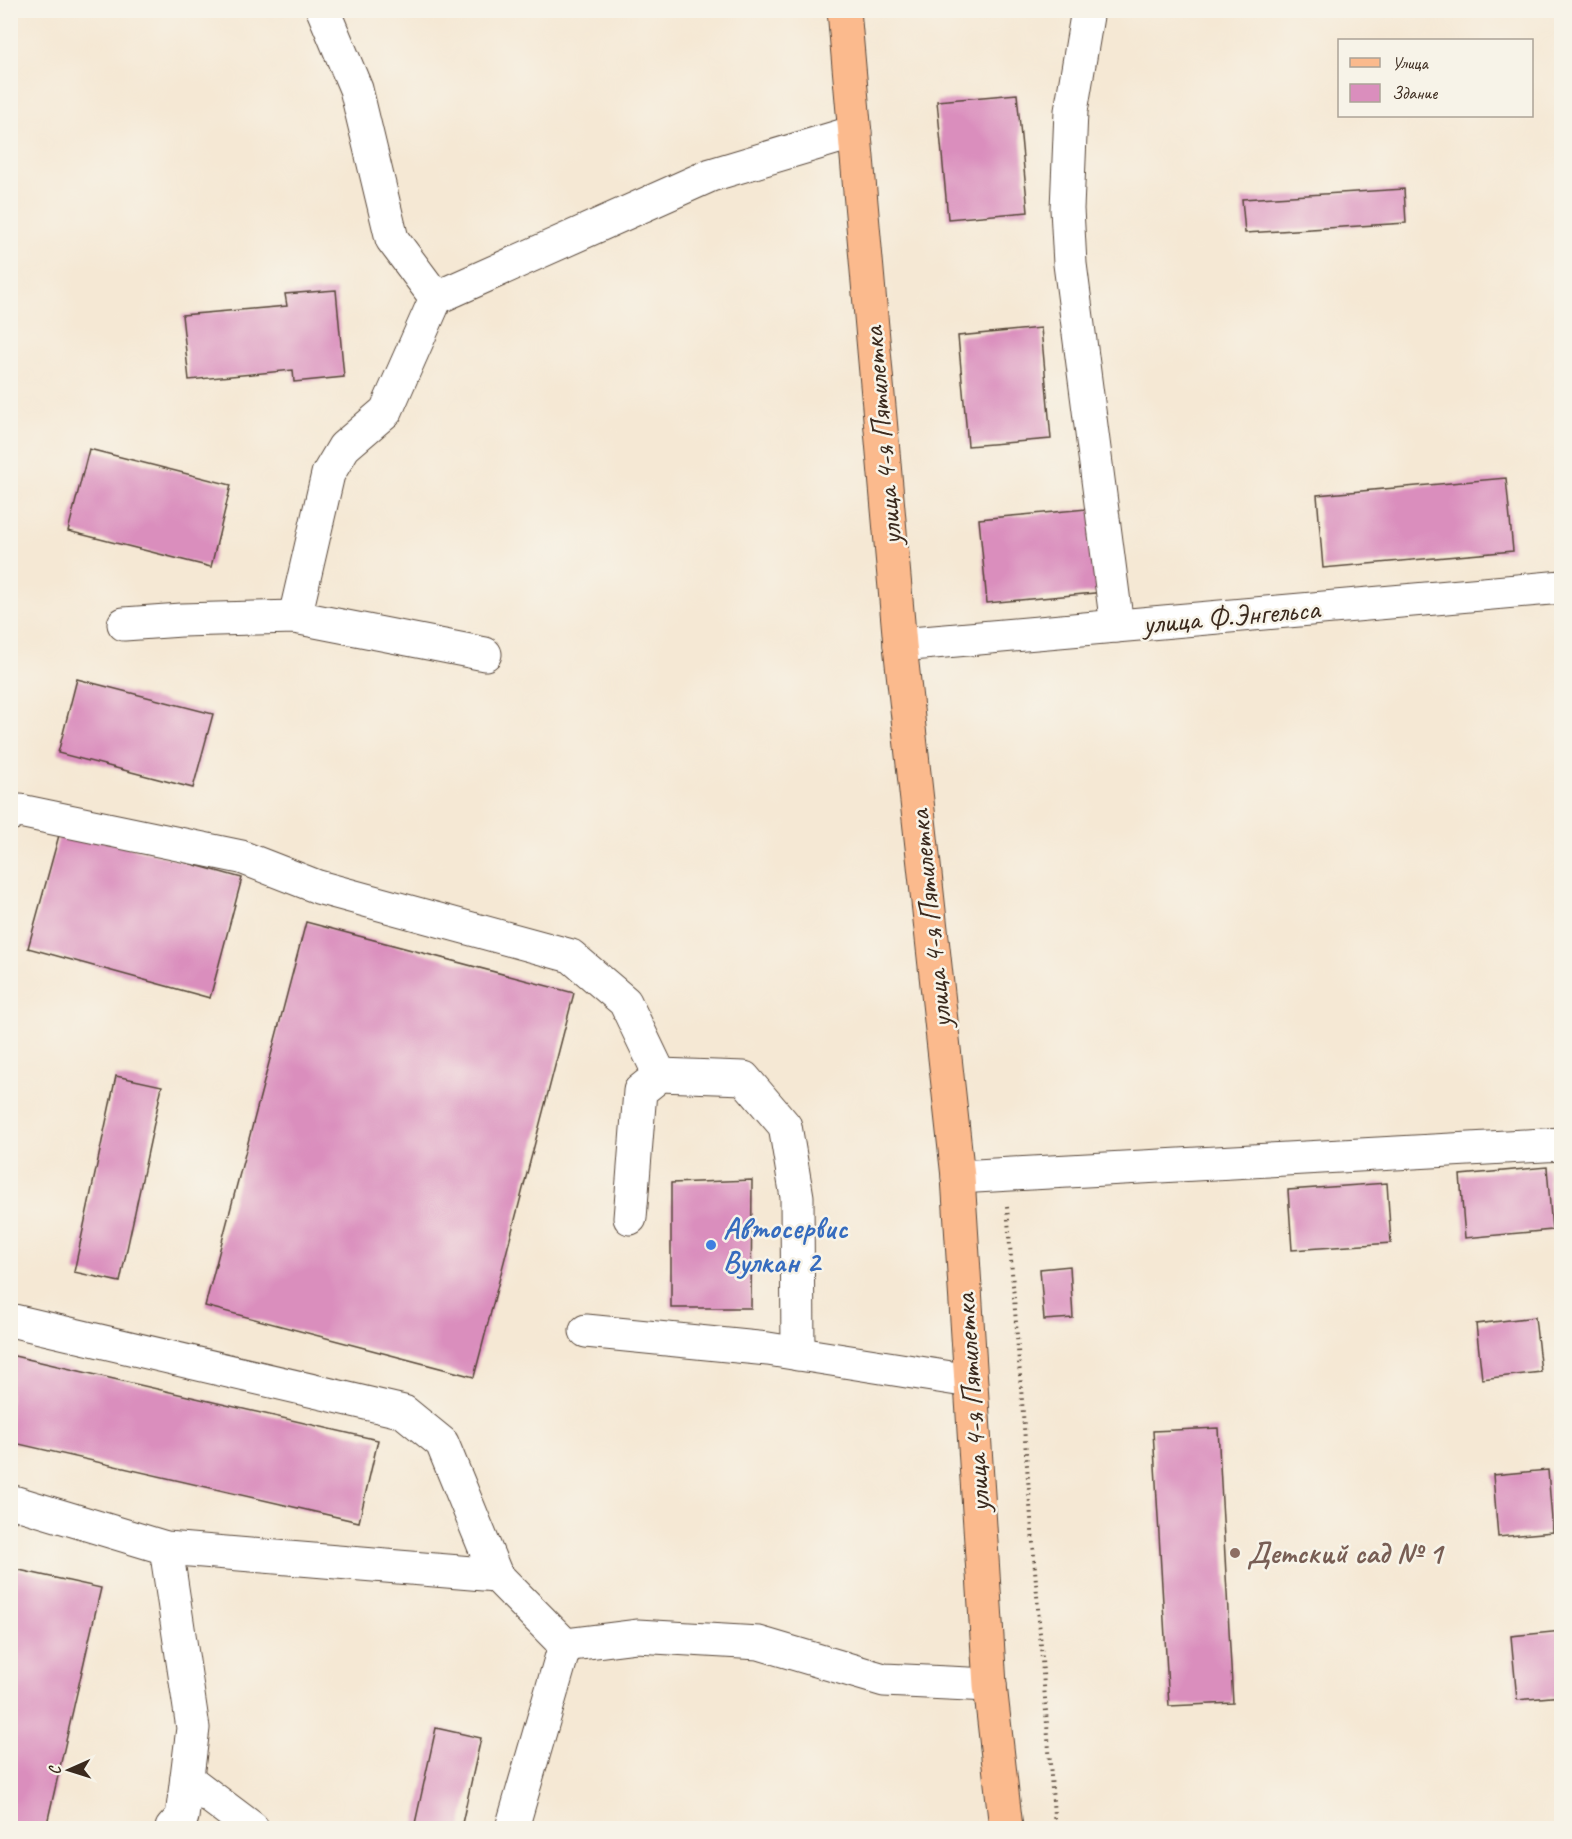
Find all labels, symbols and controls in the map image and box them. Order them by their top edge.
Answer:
legend [1338,39,1533,117]
text: Улица [1392,52,1429,74]
text: Здание [1392,82,1438,104]
street label: улица 4-я Пятилетка [853,323,911,549]
street label: улица Ф.Энгельса [1139,589,1323,643]
street label: улица 4-я Пятилетка [899,806,961,1032]
place label: Автосервис Вулкан 2 [723,1209,848,1281]
marker: Автосервис Вулкан 2 [704,1238,718,1252]
street label: улица 4-я Пятилетка [945,1290,999,1516]
place label: Детский сад № 1 [1247,1534,1446,1572]
marker: Детский сад № 1 [1228,1546,1242,1560]
north arrow [39,1740,99,1800]
text: С [45,1764,65,1775]

